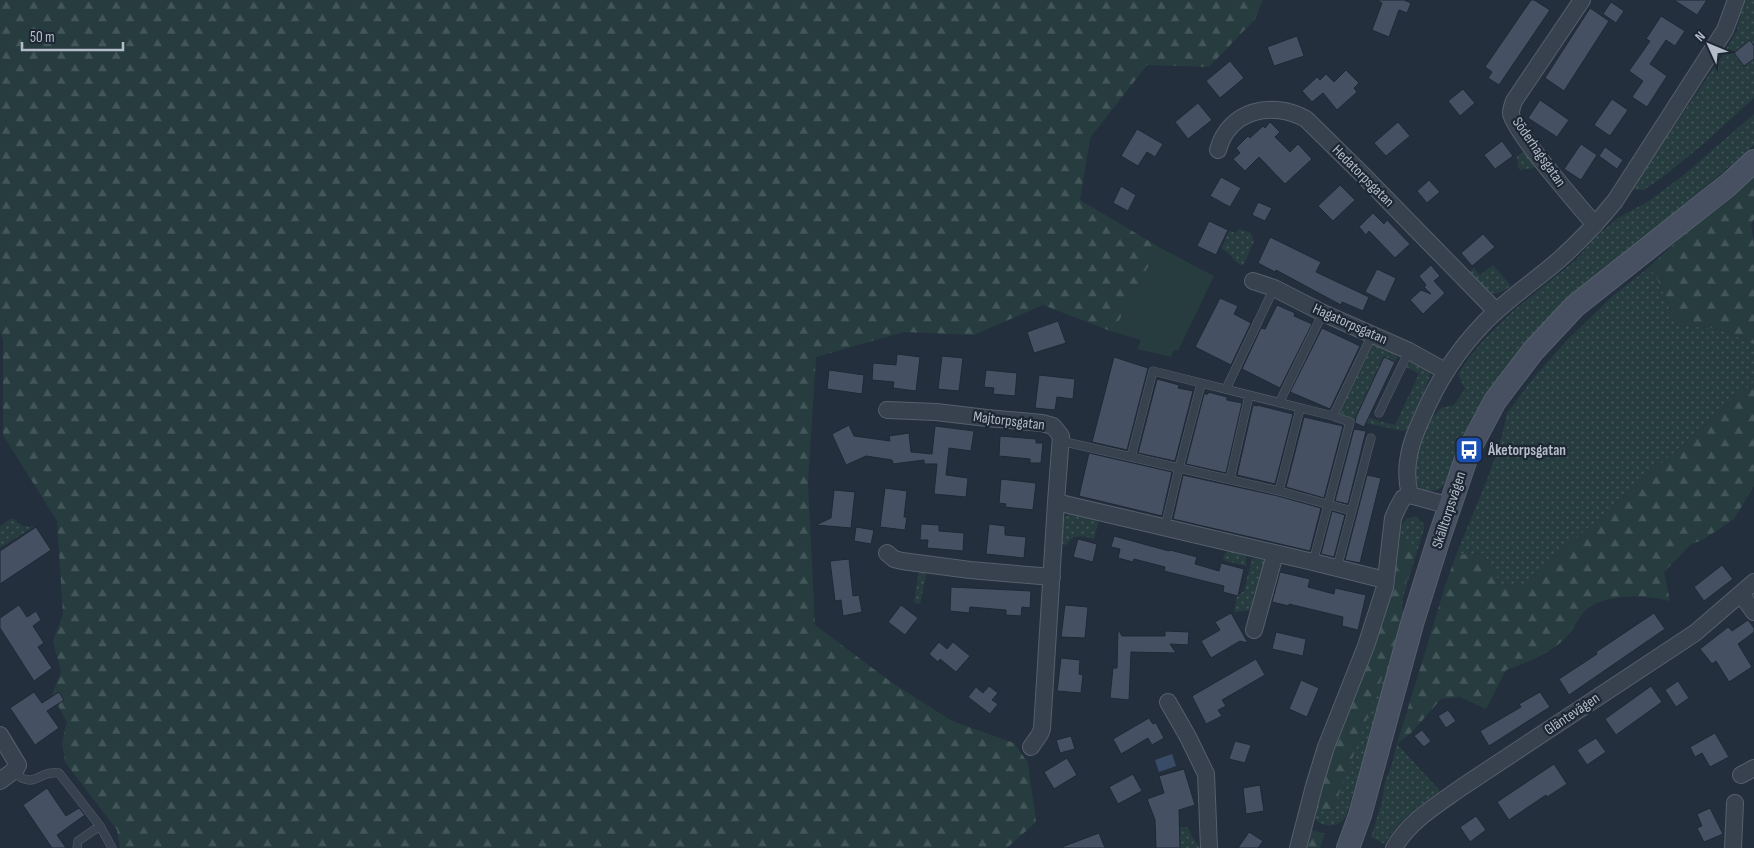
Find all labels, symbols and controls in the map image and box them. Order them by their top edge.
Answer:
scale bar [22,20,124,52]
north arrow [1684,20,1734,70]
text: 50 m [30,28,55,47]
text: N [1691,28,1709,45]
street label: Söderhagsgatan [1508,113,1570,191]
street label: Hedatorpsgatan [1328,141,1398,211]
street label: Hagatorpsgatan [1310,299,1390,349]
street label: Majtorpsgatan [972,407,1046,435]
bus stop icon: Åketorpsgatan [1454,435,1484,465]
place label: Åketorpsgatan [1487,441,1566,460]
street label: Skälltorpsvägen [1428,469,1470,551]
street label: Gläntevägen [1541,689,1603,739]

